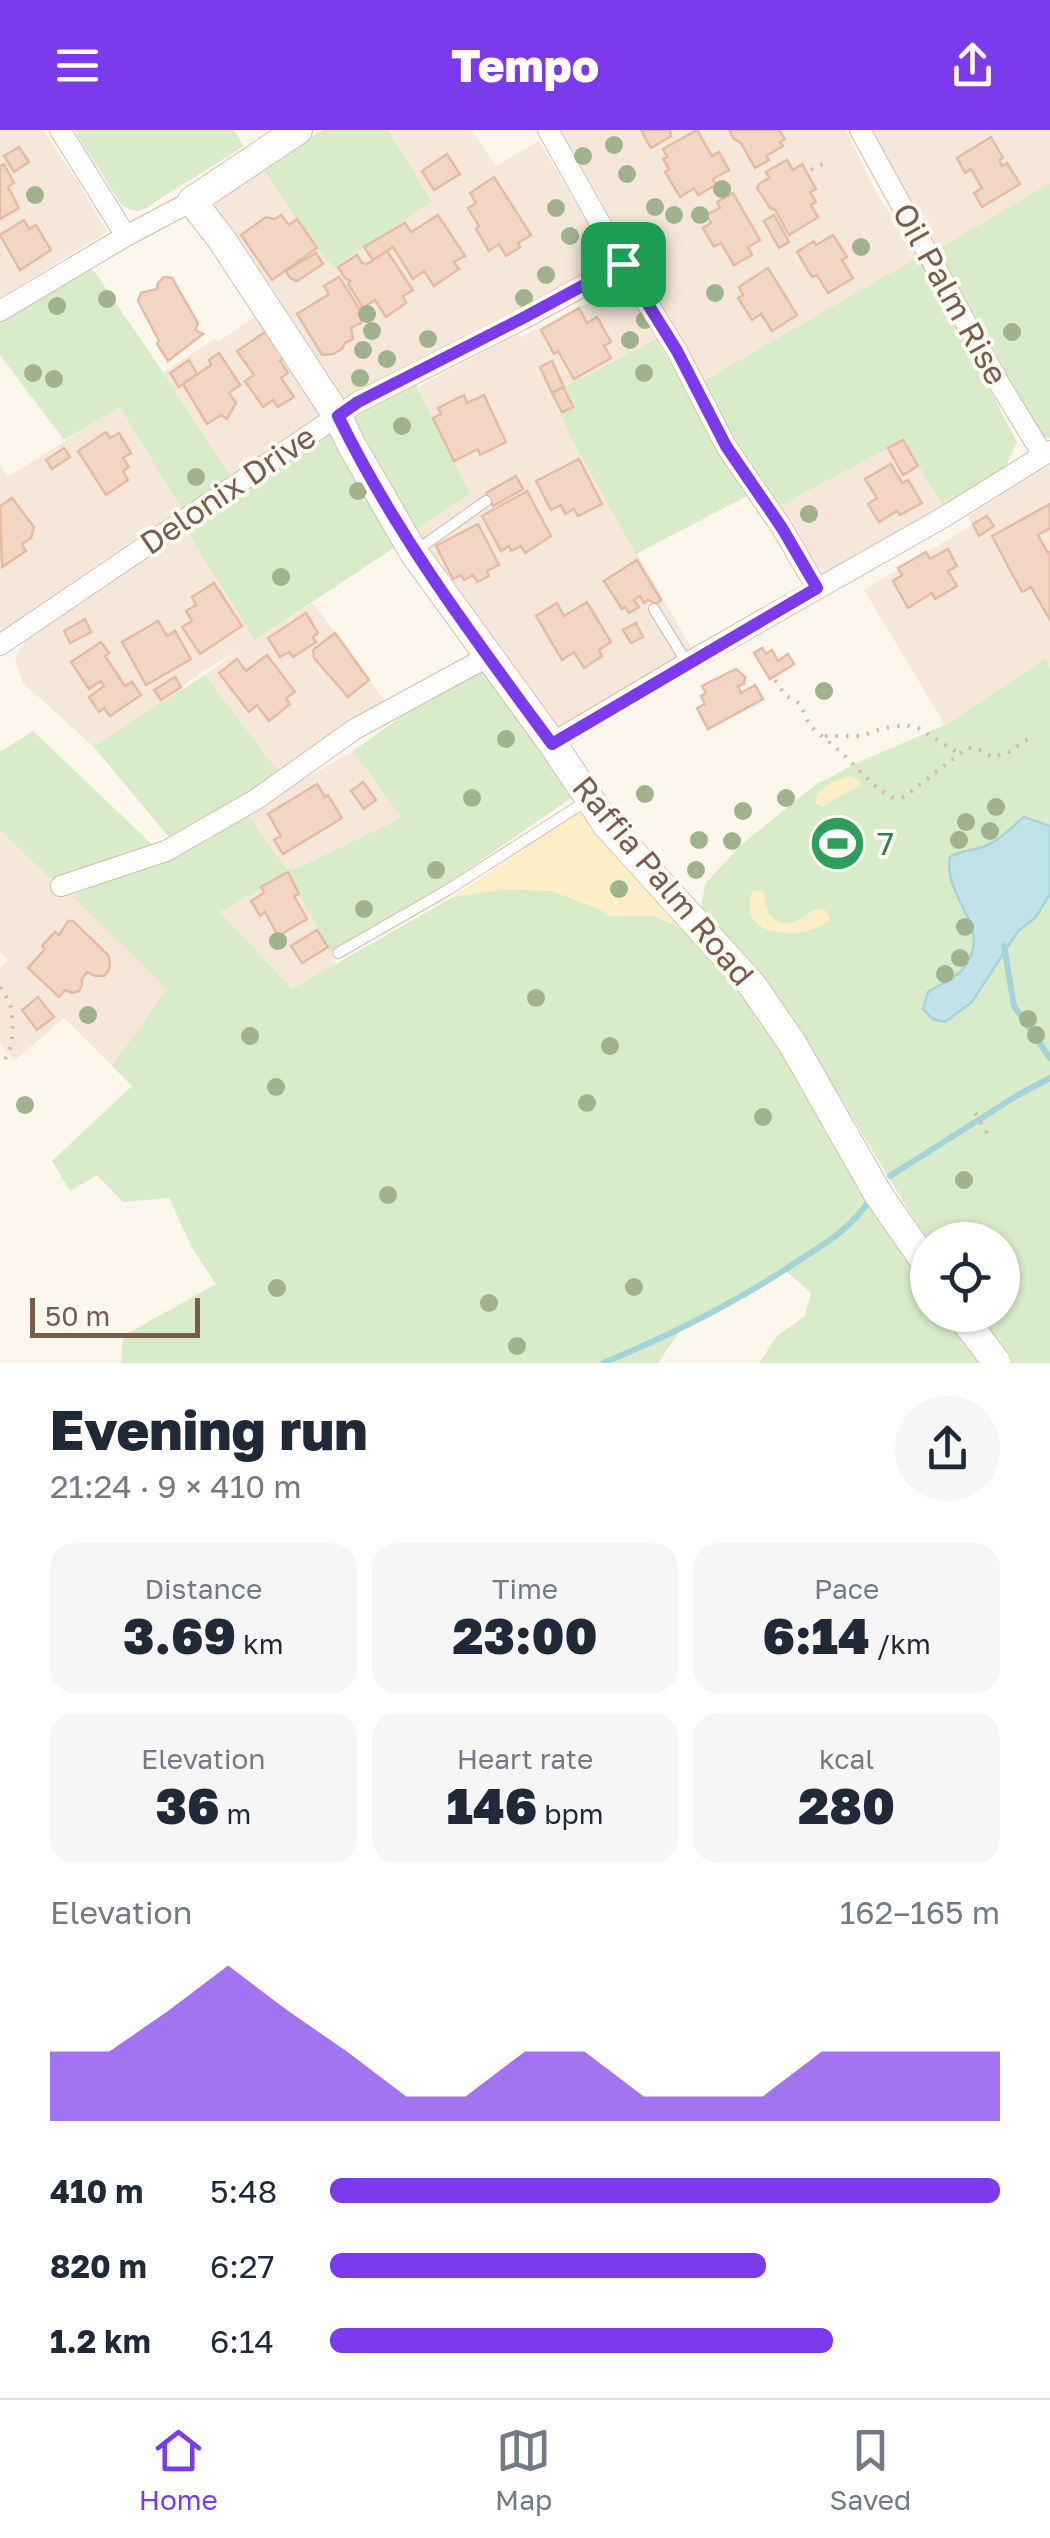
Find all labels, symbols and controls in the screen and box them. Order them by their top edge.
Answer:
icon: menu [50,38,105,93]
text: Tempo [451,38,599,92]
icon: share [945,38,1000,93]
street label: Oil Palm Rise [885,196,1016,391]
pin [581,222,666,307]
icon: arrive [596,237,651,292]
street label: Delonix Drive [133,417,322,562]
street label: Raffia Palm Road [565,768,762,993]
sports icon: 7 [808,814,868,874]
place label: 7 [877,824,894,862]
map controls [910,1222,1020,1332]
button: locate [910,1222,1020,1332]
scale bar [30,1293,200,1338]
text: 50 m [45,1299,110,1332]
text: Evening run [50,1396,368,1462]
button: share [895,1396,1000,1501]
text: 21:24 · 9 × 410 m [50,1467,302,1505]
text: Distance [144,1572,262,1605]
text: Time [492,1572,558,1605]
text: Pace [814,1572,879,1605]
text: 3.69 [123,1605,236,1665]
text: 23:00 [452,1605,597,1665]
text: 6:14 [763,1605,870,1665]
text: km [236,1627,284,1660]
text: /km [870,1627,931,1660]
text: Elevation [141,1742,266,1775]
text: Heart rate [457,1742,593,1775]
text: kcal [819,1742,874,1775]
text: 36 [155,1775,219,1835]
text: 146 [447,1775,537,1835]
text: 280 [798,1775,895,1835]
text: m [219,1797,251,1830]
text: bpm [537,1797,603,1830]
text: Elevation [50,1893,192,1931]
text: 162–165 m [840,1893,1000,1931]
text: 410 m [50,2172,143,2210]
text: 5:48 [210,2172,277,2210]
text: 820 m [50,2247,147,2285]
text: 6:27 [210,2247,274,2285]
text: 1.2 km [50,2322,151,2360]
text: 6:14 [210,2322,274,2360]
tab: Home [139,2423,218,2516]
tab: Map [495,2423,552,2516]
tab: Saved [830,2423,911,2516]

